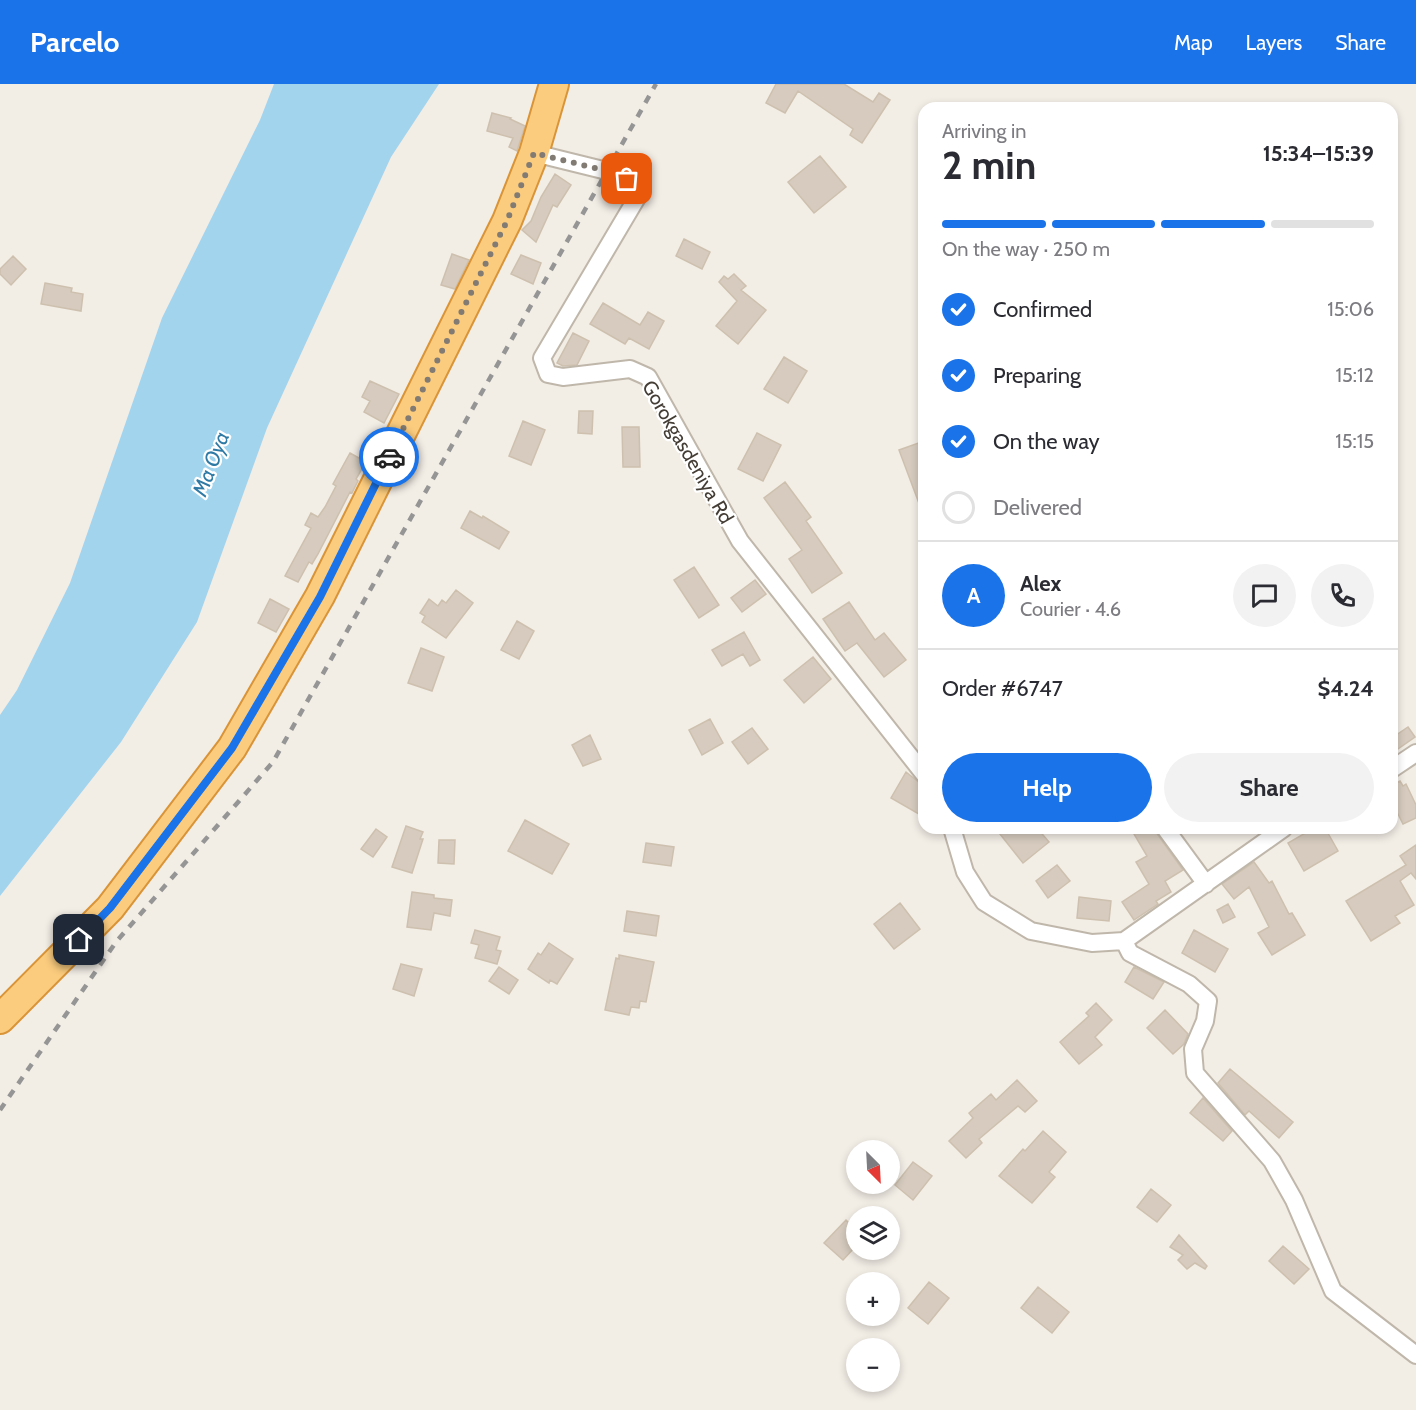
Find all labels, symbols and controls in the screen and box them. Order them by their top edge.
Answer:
text: Parcelo [30,25,120,59]
text: Map [1174,30,1213,55]
text: Layers [1246,30,1302,55]
text: Share [1335,30,1386,55]
text: Arriving in [942,119,1026,143]
text: 15:34–15:39 [1263,140,1374,167]
text: 2 min [942,141,1036,189]
pin [601,153,652,204]
icon: bag [610,162,643,195]
text: On the way · 250 m [942,237,1110,261]
icon: check [942,293,975,326]
text: Confirmed [993,296,1092,323]
text: 15:06 [1327,297,1374,321]
icon: check [942,359,975,392]
text: Preparing [993,362,1081,389]
text: 15:12 [1336,363,1374,387]
street label: Gorokgasdeniya Rd [637,376,739,528]
icon: check [942,425,975,458]
courier [359,427,419,487]
water label: Ma Oya [186,428,234,501]
text: On the way [993,428,1100,455]
text: 15:15 [1335,429,1374,453]
icon: car [373,441,406,474]
text: Delivered [993,494,1082,521]
button: chat [1233,564,1296,627]
button: phone [1311,564,1374,627]
text: Alex [1020,570,1061,597]
text: A [967,582,980,609]
text: Courier · 4.6 [1020,597,1121,621]
text: Order #6747 [942,675,1063,702]
text: $4.24 [1317,675,1374,702]
button: Help [942,753,1152,822]
button: Share [1164,753,1374,822]
pin [53,914,104,965]
icon: home [62,923,95,956]
north arrow [846,1140,900,1194]
map controls [846,1140,900,1392]
button: layers [846,1206,900,1260]
button: + [846,1272,900,1326]
button: − [846,1338,900,1392]

